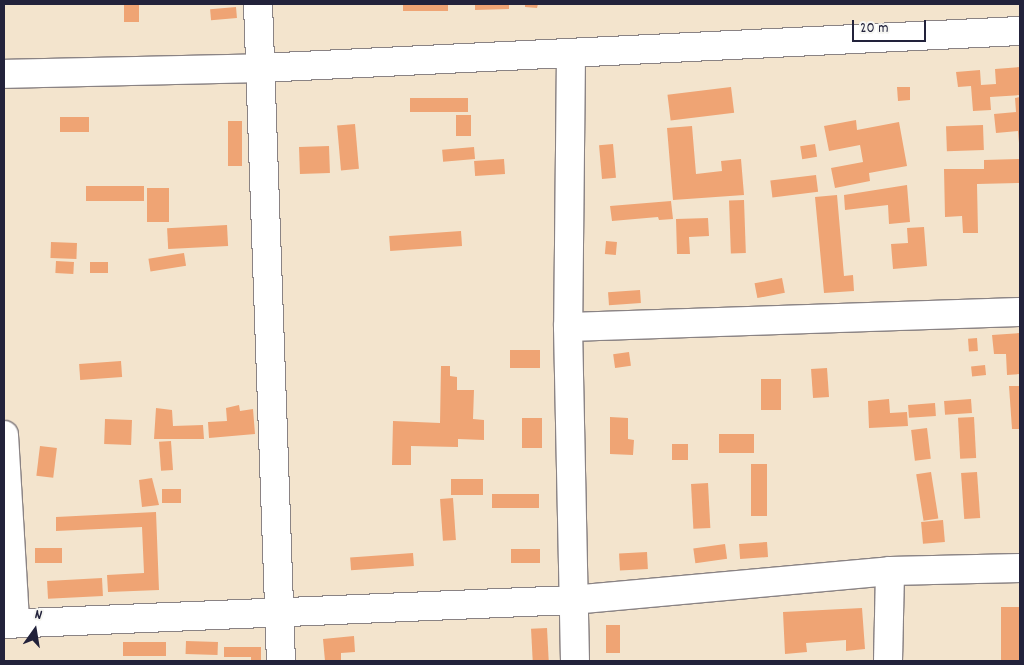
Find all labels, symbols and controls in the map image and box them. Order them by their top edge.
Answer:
scale bar [854,10,928,42]
text: 20 m [860,18,888,40]
north arrow [10,605,60,655]
text: N [33,605,44,626]

